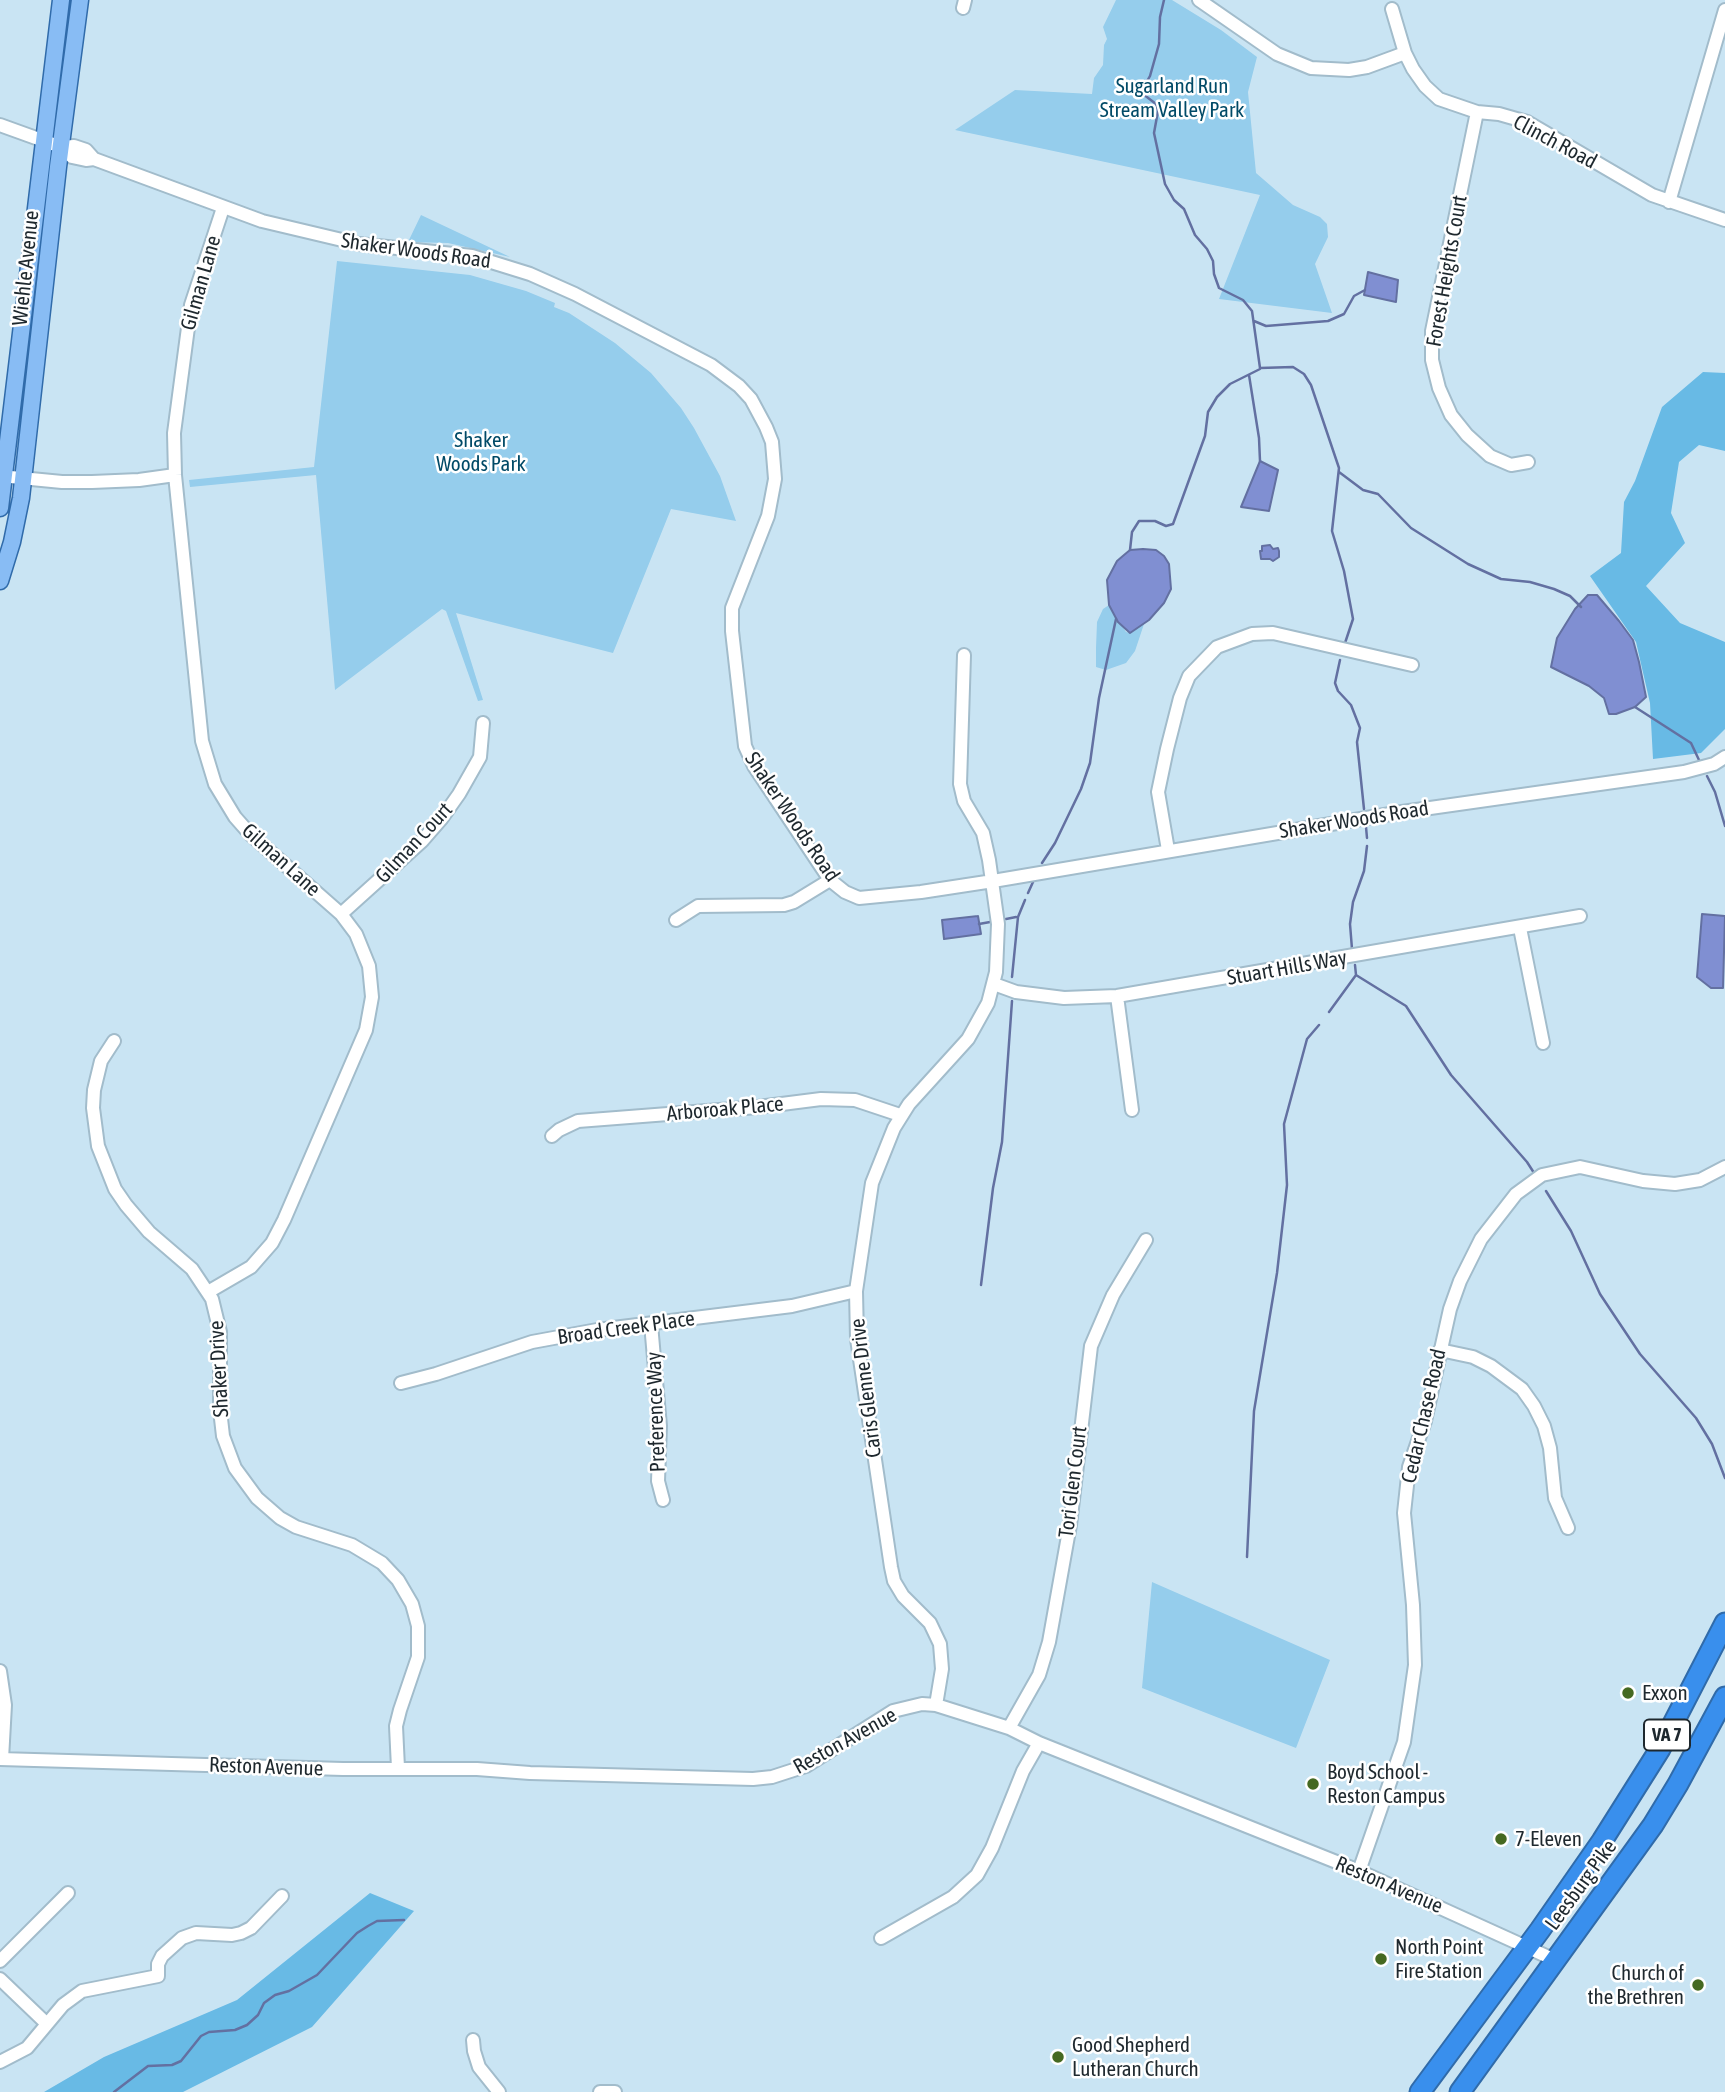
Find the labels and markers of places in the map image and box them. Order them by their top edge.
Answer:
place label: Exxon [1642,1680,1688,1706]
marker: Exxon [1620,1685,1636,1701]
place label: Boyd School - Reston Campus [1327,1759,1445,1809]
marker: Boyd School - Reston Campus [1305,1776,1321,1792]
place label: 7-Eleven [1515,1826,1582,1852]
marker: 7-Eleven [1493,1831,1509,1847]
place label: North Point Fire Station [1395,1934,1483,1984]
marker: North Point Fire Station [1373,1951,1389,1967]
place label: Church of the Brethren [1588,1960,1684,2010]
marker: Church of the Brethren [1690,1977,1706,1993]
place label: Good Shepherd Lutheran Church [1072,2032,1199,2082]
marker: Good Shepherd Lutheran Church [1050,2049,1066,2065]

